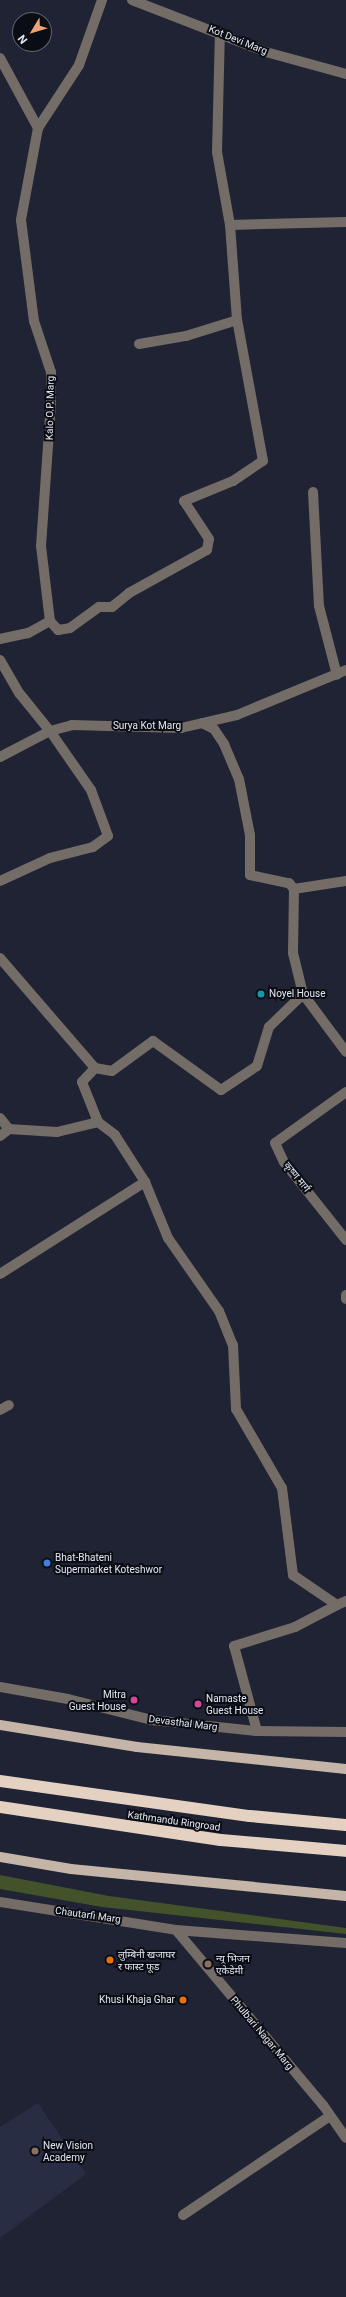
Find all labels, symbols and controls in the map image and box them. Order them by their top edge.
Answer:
north arrow [12,12,52,52]
street label: Kot Devi Marg [207,23,269,57]
text: N [15,32,30,46]
street label: Kalo O.P. Marg [43,376,57,440]
street label: Surya Kot Marg [113,720,181,732]
place label: Noyel House [269,988,325,1000]
marker: Noyel House [256,989,266,999]
street label: कृष्ण मार्ग [281,1160,313,1194]
place label: Bhat-Bhateni Supermarket Koteshwor [55,1551,162,1574]
marker: Bhat-Bhateni Supermarket Koteshwor [42,1558,52,1568]
place label: Mitra Guest House [69,1688,126,1712]
place label: Namaste Guest House [206,1692,263,1716]
marker: Mitra Guest House [129,1695,139,1705]
marker: Namaste Guest House [193,1699,203,1709]
street label: Devasthal Marg [148,1713,218,1733]
street label: Kathmandu Ringroad [127,1809,221,1833]
street label: Chautarfi Marg [54,1904,122,1926]
place label: लुम्बिनी खजाघर र फास्ट फूड [118,1948,175,1972]
place label: न्यू भिजन एकेडेमी [216,1952,250,1976]
marker: लुम्बिनी खजाघर र फास्ट फूड [105,1955,115,1965]
marker: न्यू भिजन एकेडेमी [203,1959,213,1969]
place label: Khusi Khaja Ghar [99,1994,175,2006]
street label: Phulbari Nagar Marg [228,1994,296,2072]
marker: Khusi Khaja Ghar [178,1995,188,2005]
place label: New Vision Academy [43,2139,93,2162]
marker: New Vision Academy [30,2146,40,2156]

